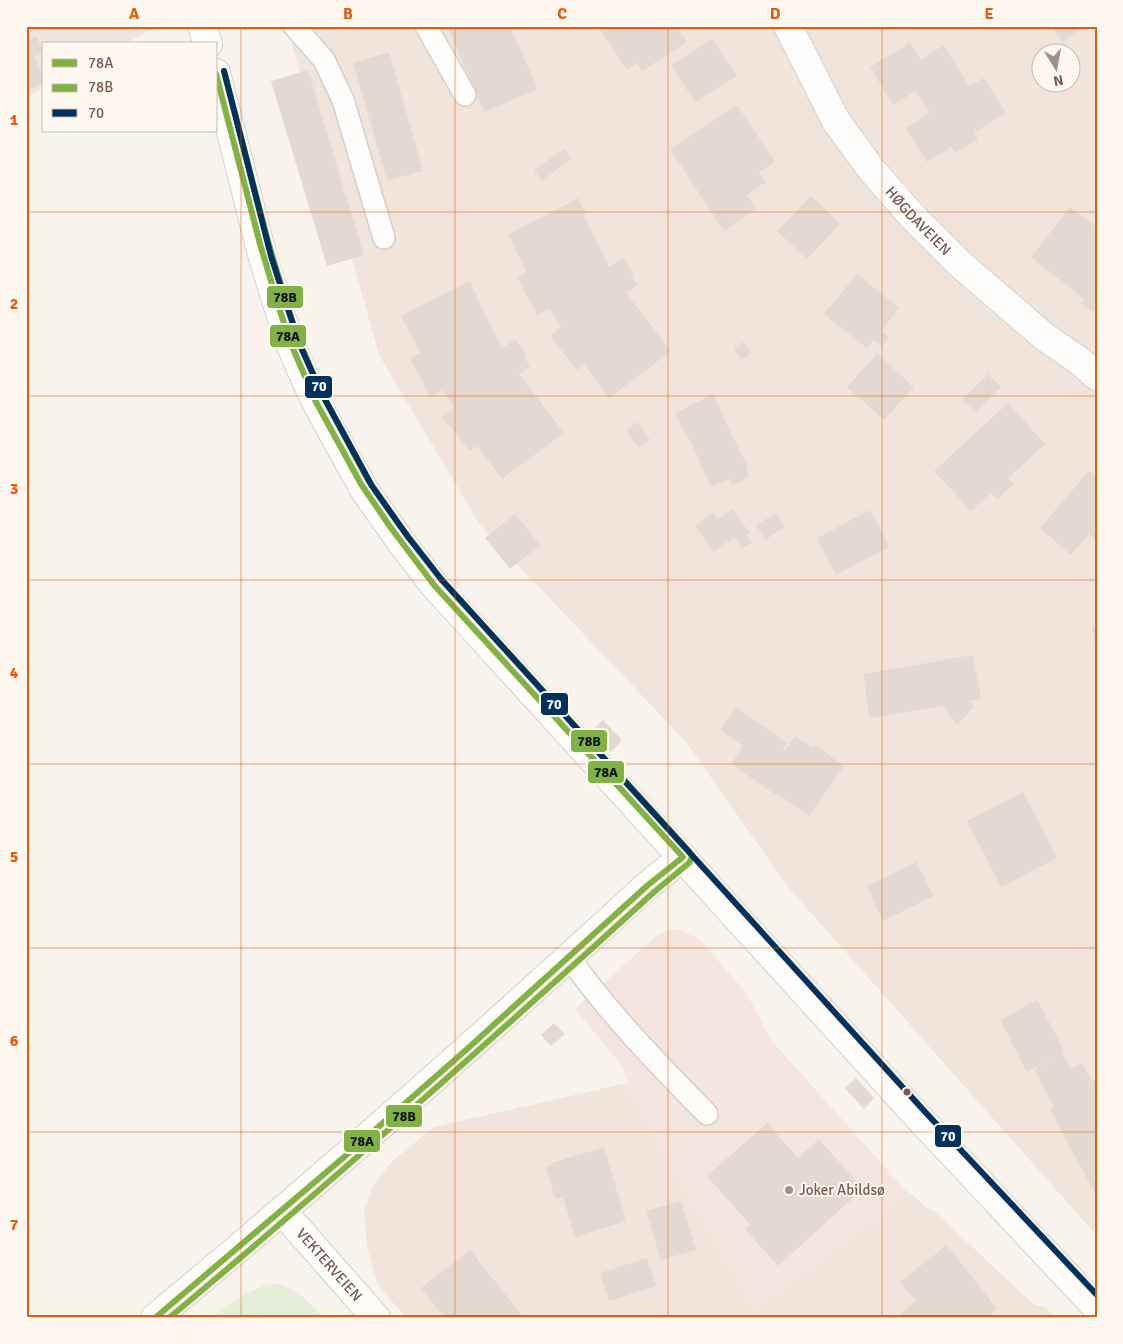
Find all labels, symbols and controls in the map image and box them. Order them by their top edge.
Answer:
text: A [129,4,140,24]
text: B [343,4,353,24]
text: C [557,4,567,24]
text: D [770,4,781,24]
text: E [984,4,994,24]
legend [42,42,218,132]
north arrow [1030,42,1080,92]
text: 78A [88,54,113,72]
text: N [1052,71,1065,90]
text: 78B [88,78,113,96]
text: 70 [88,104,104,122]
text: 1 [10,110,19,130]
street label: HØGDAVEIEN [881,183,955,259]
line badge: 78B [266,285,304,309]
text: 78B [273,289,297,306]
text: 2 [10,294,18,314]
line badge: 78A [269,324,307,348]
text: 78A [276,328,300,345]
line badge: 70 [304,375,333,399]
text: 70 [311,378,327,395]
text: 3 [10,479,18,499]
text: 4 [10,663,19,683]
line badge: 70 [540,692,569,716]
text: 70 [546,696,562,713]
line badge: 78B [570,729,608,753]
text: 78B [577,733,601,750]
line badge: 78A [587,760,625,784]
text: 78A [594,764,618,781]
text: 5 [10,847,18,867]
text: 6 [10,1031,19,1051]
unlabelled marker [902,1087,912,1097]
line badge: 78B [385,1104,423,1128]
text: 78B [392,1108,416,1125]
line badge: 70 [934,1124,962,1148]
text: 70 [940,1128,956,1145]
line badge: 78A [343,1129,381,1153]
text: 78A [350,1133,374,1150]
place label: Joker Abildsø [799,1181,885,1199]
marker: Joker Abildsø [783,1184,795,1196]
text: 7 [10,1215,19,1235]
street label: VEKTERVEIEN [292,1224,366,1305]

